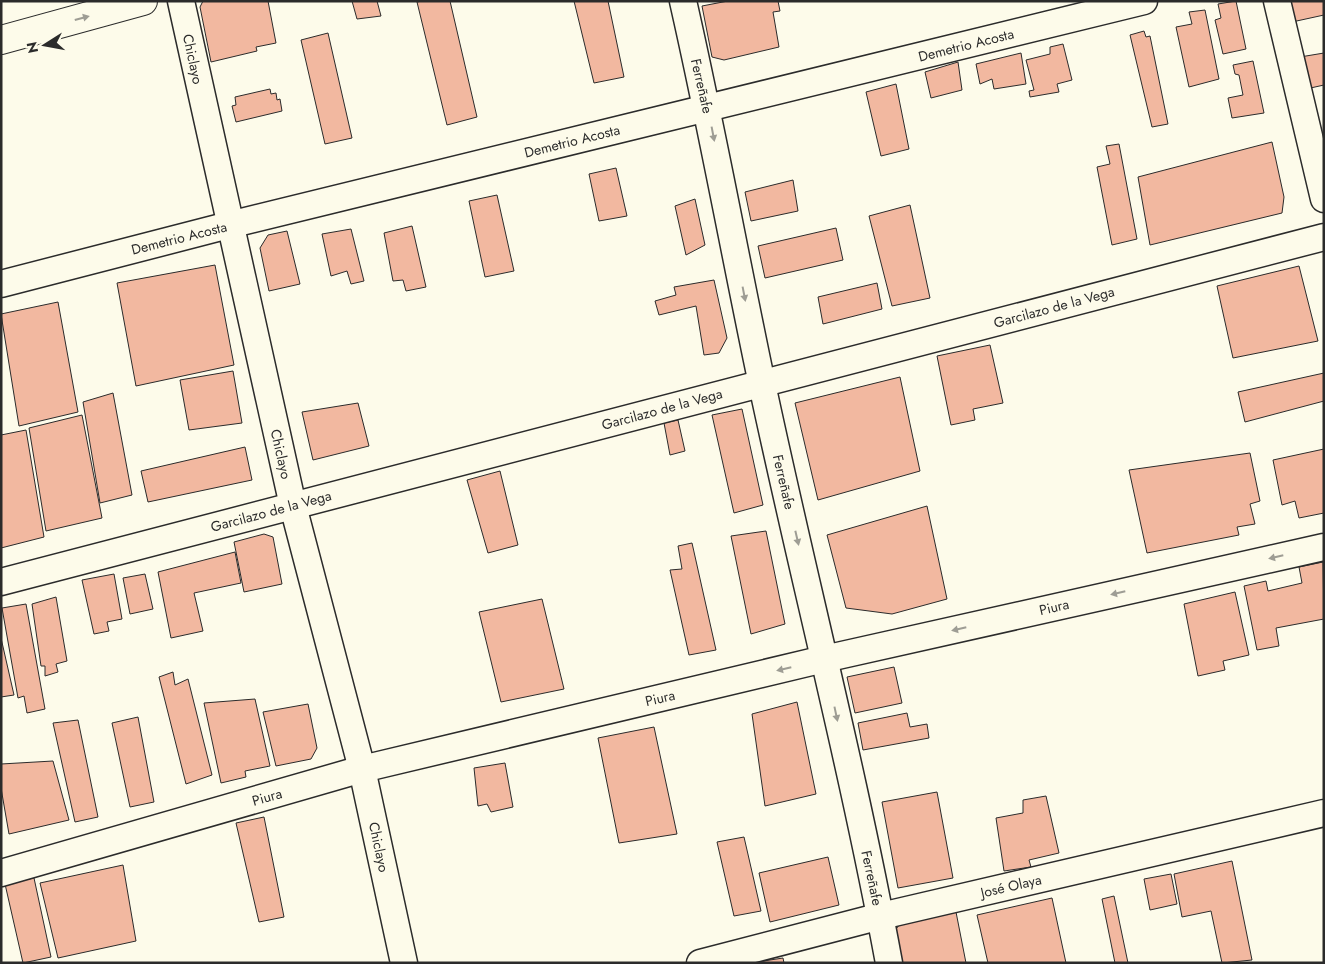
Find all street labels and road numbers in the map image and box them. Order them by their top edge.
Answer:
street label: Demetrio Acosta [916,23,1016,67]
street label: Chiclayo [178,32,208,86]
street label: Ferreñafe [686,57,718,115]
street label: Demetrio Acosta [522,119,622,163]
street label: Demetrio Acosta [129,216,229,260]
street label: Garcilazo de la Vega [991,281,1117,333]
street label: Garcilazo de la Vega [599,383,725,435]
street label: Chiclayo [266,427,297,481]
street label: Ferreñafe [768,453,800,511]
street label: Garcilazo de la Vega [208,485,334,537]
street label: Piura [1037,594,1071,620]
street label: Piura [643,685,677,711]
street label: Piura [250,783,284,811]
street label: Chiclayo [364,820,394,874]
street label: Ferreñafe [856,849,888,907]
street label: José Olaya [977,869,1043,903]

